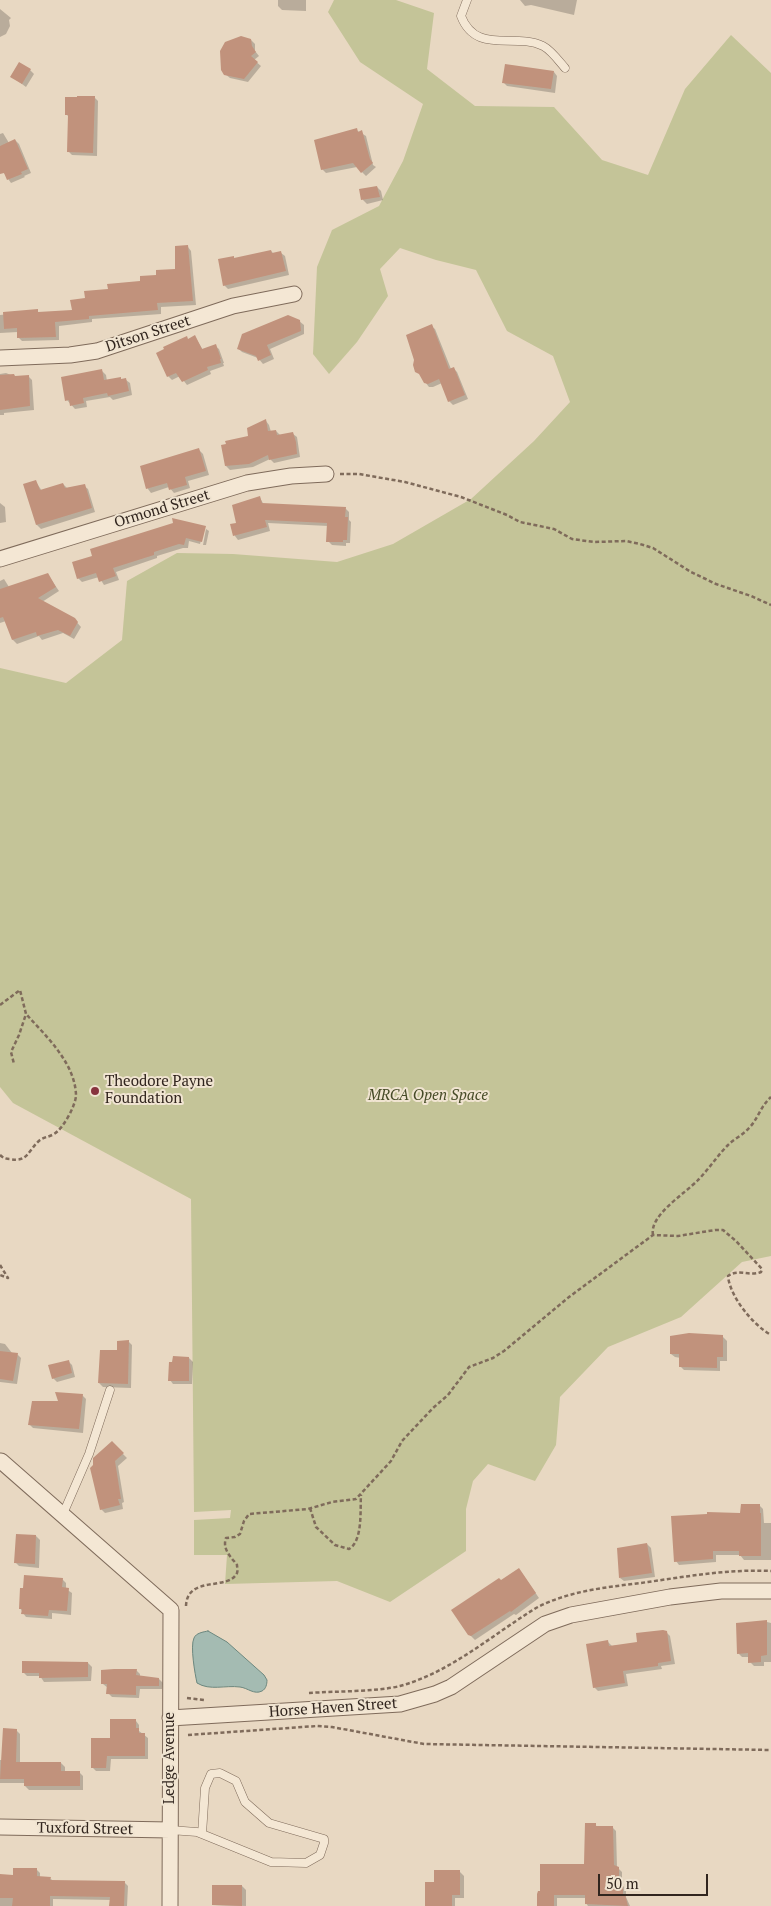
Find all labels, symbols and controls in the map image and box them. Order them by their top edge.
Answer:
street label: Ditson Street [103,312,193,356]
street label: Ormond Street [112,486,212,532]
place label: Theodore Payne Foundation [105,1073,213,1108]
marker: Theodore Payne Foundation [89,1085,101,1097]
park label: MRCA Open Space [368,1087,488,1105]
street label: Horse Haven Street [268,1695,398,1721]
street label: Ledge Avenue [161,1712,179,1804]
street label: Tuxford Street [37,1819,133,1839]
scale bar [601,1864,711,1896]
text: 50 m [606,1873,639,1893]

